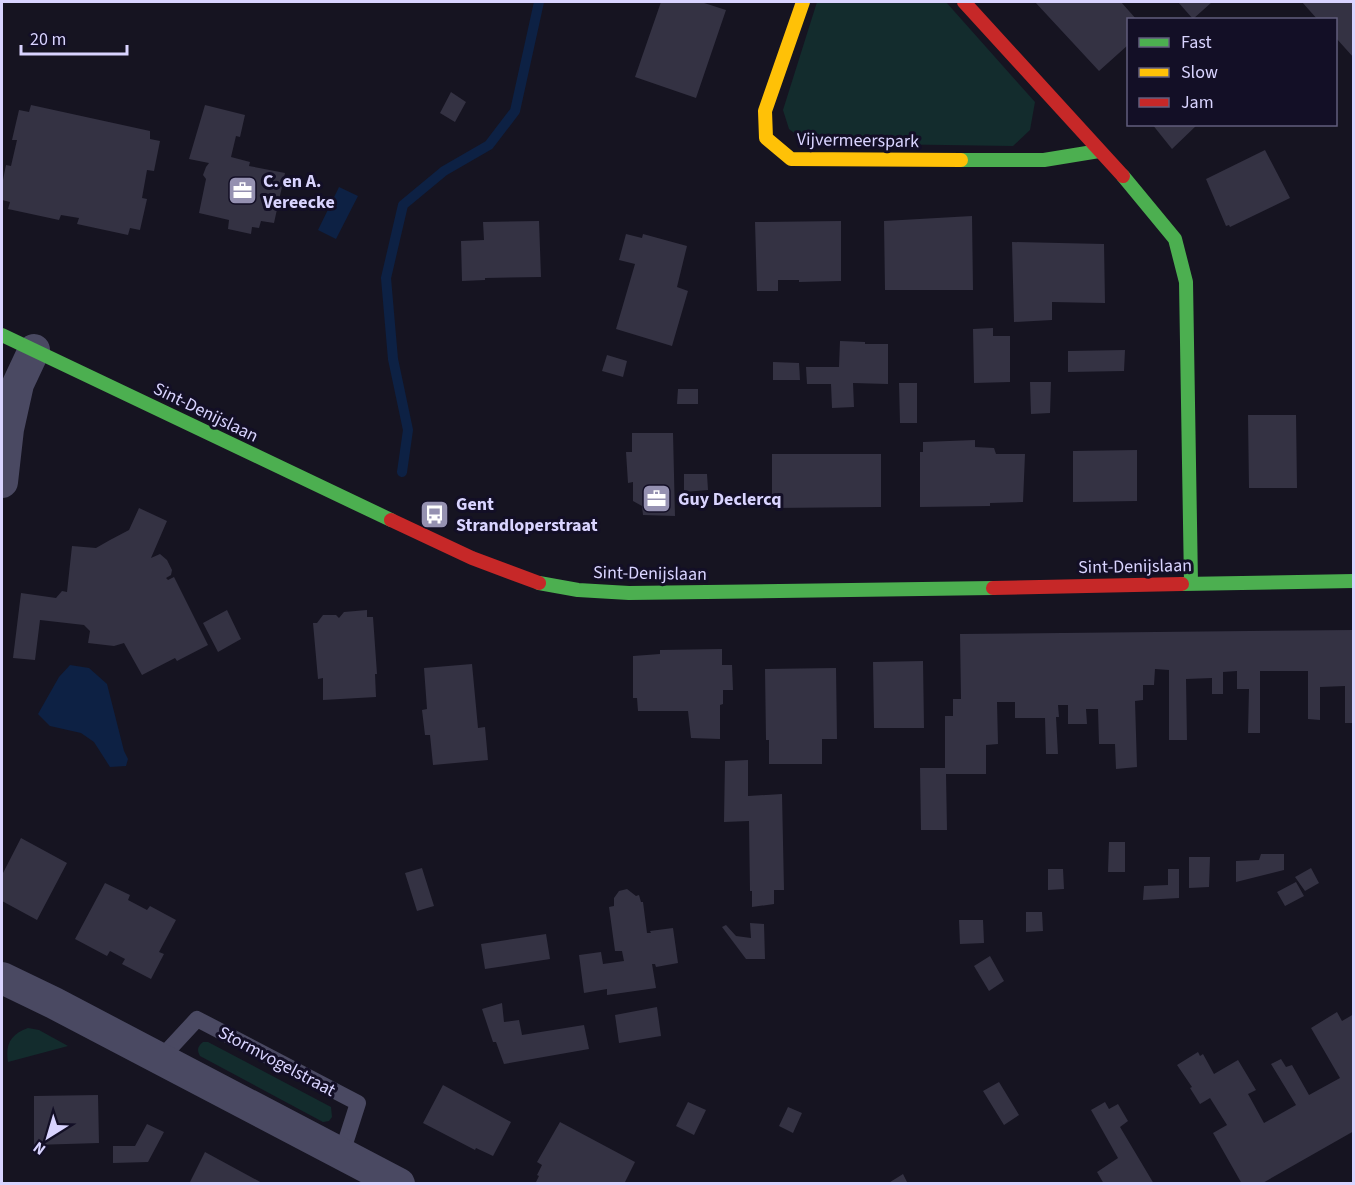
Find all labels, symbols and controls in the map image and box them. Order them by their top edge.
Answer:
scale bar [21,18,128,56]
legend [1127,18,1337,126]
text: 20 m [30,27,66,52]
text: Fast [1181,30,1212,55]
text: Slow [1181,60,1218,85]
text: Jam [1181,90,1214,115]
street label: Vijvermeerspark [797,127,919,154]
place label: C. en A. Vereecke [262,169,335,215]
office icon: C. en A. Vereecke [226,175,258,207]
street label: Sint-Denijslaan [149,376,262,449]
office icon: Guy Declercq [641,483,673,515]
place label: Guy Declercq [678,487,782,512]
place label: Gent Strandloperstraat [456,492,598,538]
bus stop icon: Gent Strandloperstraat [419,498,451,530]
street label: Sint-Denijslaan [1078,553,1192,580]
street label: Sint-Denijslaan [593,560,707,587]
street label: Stormvogelstraat [214,1020,340,1103]
north arrow [18,1107,78,1167]
text: N [29,1136,50,1160]

